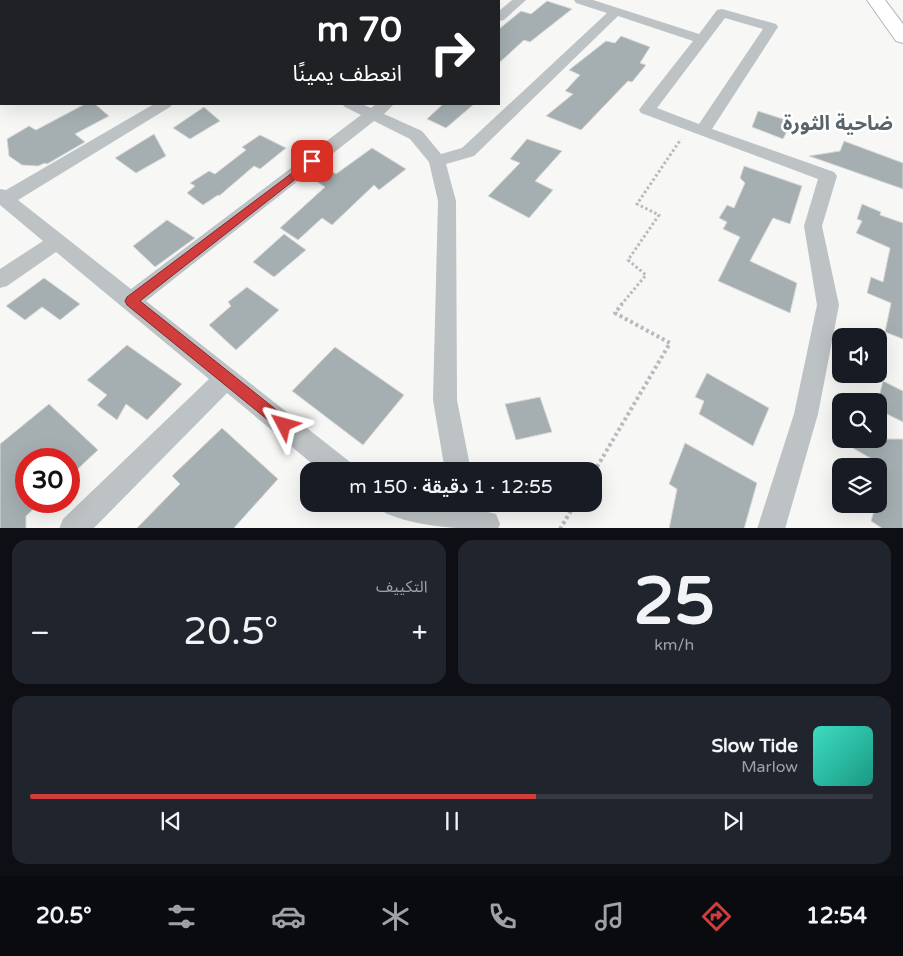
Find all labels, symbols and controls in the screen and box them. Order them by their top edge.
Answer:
text: 70 m [317,9,402,51]
icon: right [420,20,485,85]
text: انعطف يمينًا [292,61,402,87]
district label: ضاحية الثورة [783,112,893,136]
pin [291,140,333,182]
icon: arrive [298,147,326,175]
map controls [832,328,887,513]
button: sound [832,328,887,383]
button: search [832,393,887,448]
position arrow [257,398,309,450]
speed limit sign: 30 [15,448,80,513]
button: layers [832,458,887,513]
text: 12:55 · 1 دقيقة · 150 m [349,476,553,498]
text: 25 [633,563,715,642]
text: التكييف [376,577,428,597]
text: 20.5° [183,609,278,655]
text: − [30,616,50,650]
text: + [412,616,427,650]
text: km/h [654,635,694,655]
text: Slow Tide [711,735,798,757]
text: Marlow [741,757,798,777]
icon: previous [157,807,185,835]
icon: pause [438,807,466,835]
icon: next [719,807,747,835]
icon: filters [164,899,199,934]
icon: car [271,899,306,934]
icon: climate [378,899,413,934]
icon: phone [485,899,520,934]
icon: music [592,899,627,934]
icon: directions [699,899,734,934]
text: 20.5° [36,903,92,929]
text: 12:54 [806,903,867,929]

